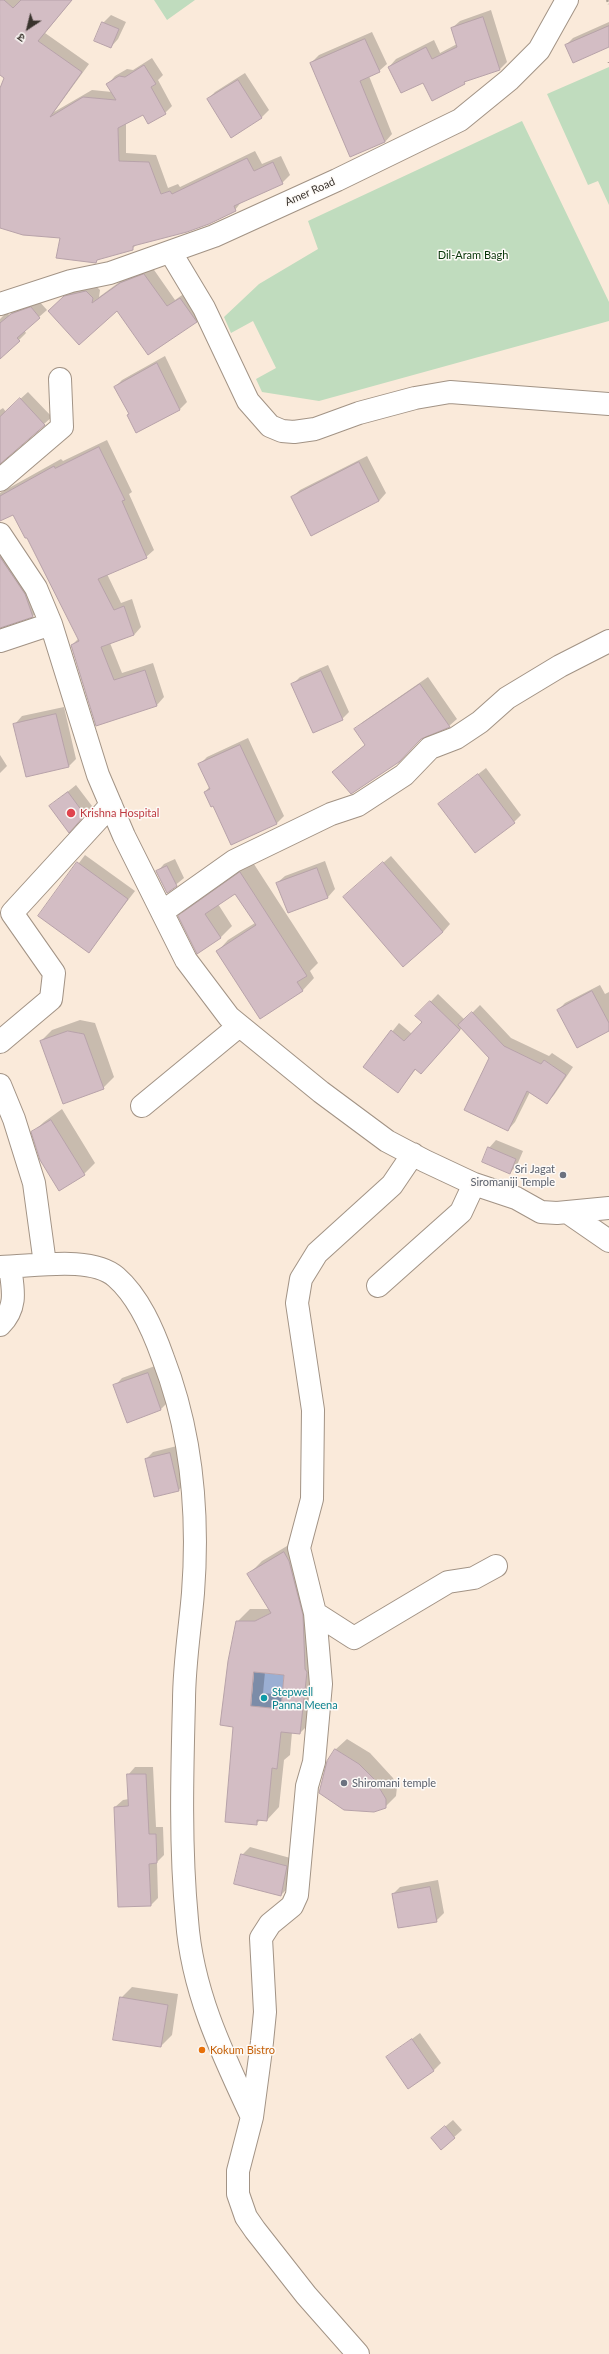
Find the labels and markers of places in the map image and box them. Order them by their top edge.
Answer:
place label: Krishna Hospital [80,806,159,820]
marker: Krishna Hospital [65,807,77,819]
place label: Sri Jagat Siromaniji Temple [470,1162,555,1188]
marker: Sri Jagat Siromaniji Temple [558,1170,568,1180]
place label: Stepwell Panna Meena [272,1685,338,1711]
marker: Stepwell Panna Meena [259,1693,269,1703]
place label: Shiromani temple [352,1776,436,1790]
marker: Shiromani temple [339,1778,349,1788]
place label: Kokum Bistro [210,2043,275,2057]
marker: Kokum Bistro [197,2045,207,2055]

